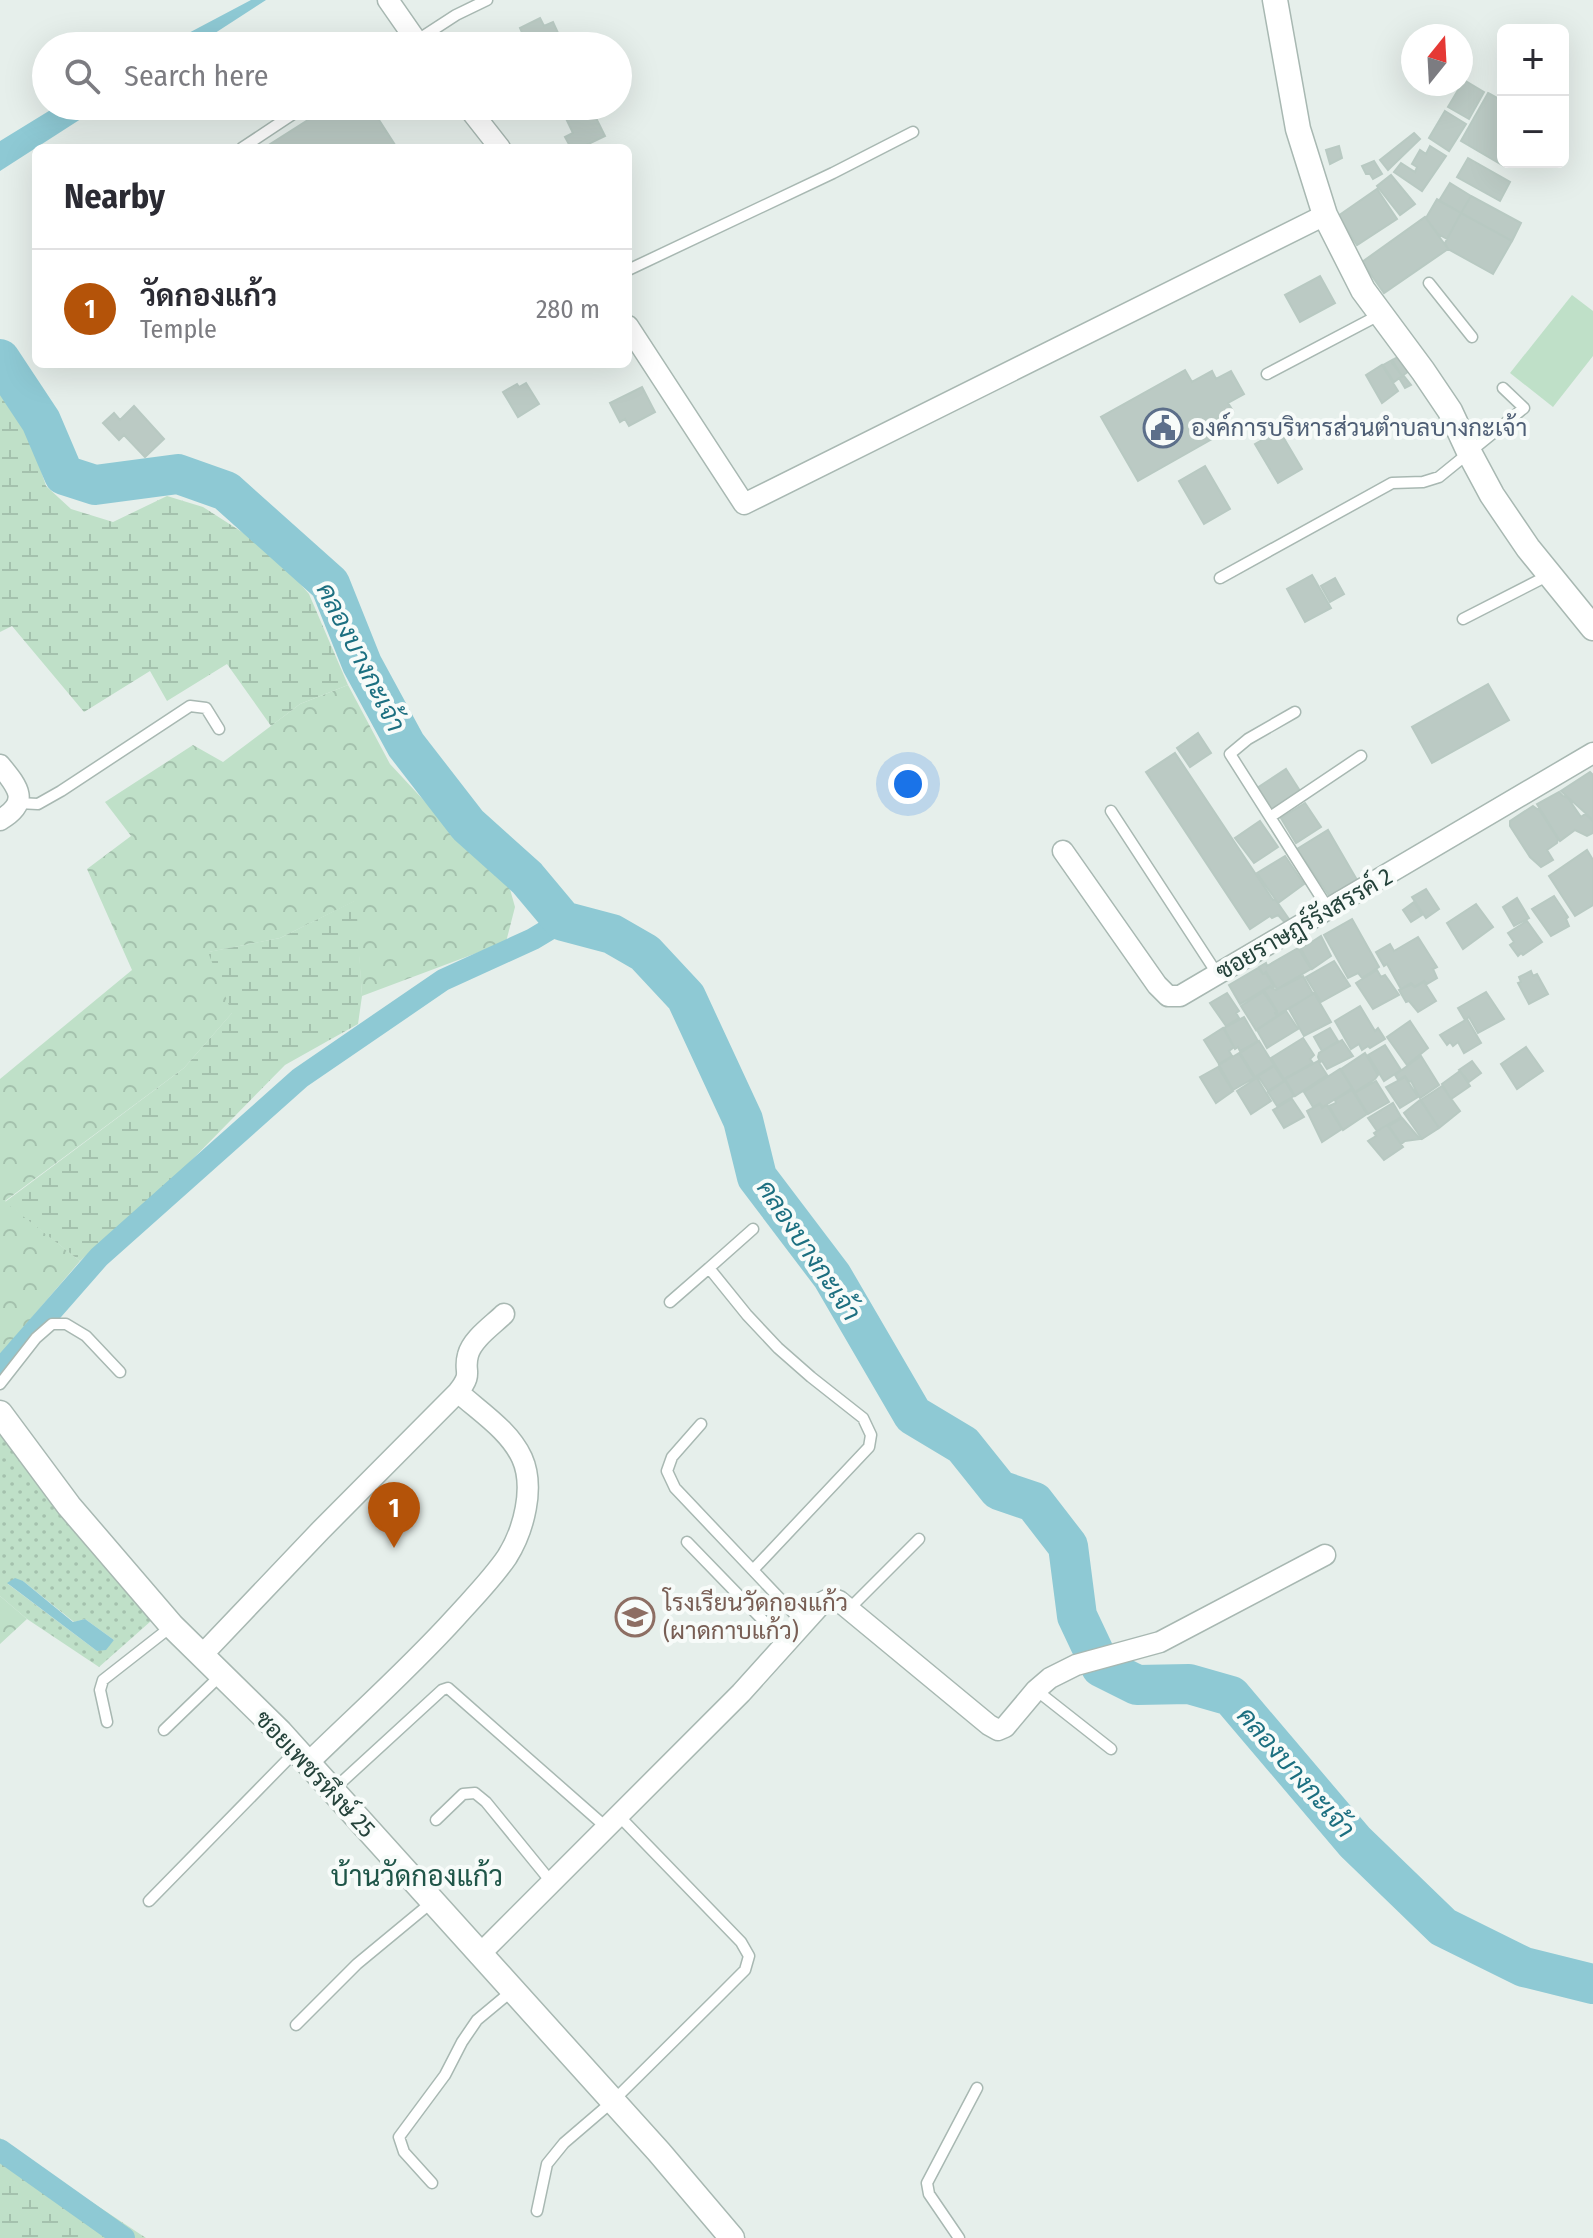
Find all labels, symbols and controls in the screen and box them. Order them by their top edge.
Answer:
north arrow [1401,24,1473,96]
map controls [1497,24,1569,168]
button: + [1497,24,1569,96]
search box [32,32,632,120]
icon: search [60,54,104,98]
text: Search here [124,58,269,94]
button: − [1497,96,1569,168]
text: Nearby [64,176,165,217]
text: วัดกองแก้ว [140,278,277,314]
text: 1 [85,294,96,325]
text: 280 m [536,294,600,325]
text: Temple [140,314,217,345]
public building icon: องค์การบริหารส่วนตำบลบางกะเจ้า [1142,407,1184,449]
place label: องค์การบริหารส่วนตำบลบางกะเจ้า [1191,412,1527,442]
water label: คลองบางกะเจ้า [310,577,412,737]
your location [888,764,928,804]
street label: ซอยราษฎร์รังสรรค์ 2 [1210,860,1398,988]
water label: คลองบางกะเจ้า [750,1173,868,1327]
pin: 1 [368,1482,420,1548]
place label: โรงเรียนวัดกองแก้ว (ผาดกาบแก้ว) [661,1587,848,1645]
school or university icon: โรงเรียนวัดกองแก้ว (ผาดกาบแก้ว) [614,1596,656,1638]
water label: คลองบางกะเจ้า [1230,1700,1362,1844]
street label: ซอยเพชรหึงษ์ 25 [249,1703,382,1843]
district label: บ้านวัดกองแก้ว [331,1858,503,1893]

